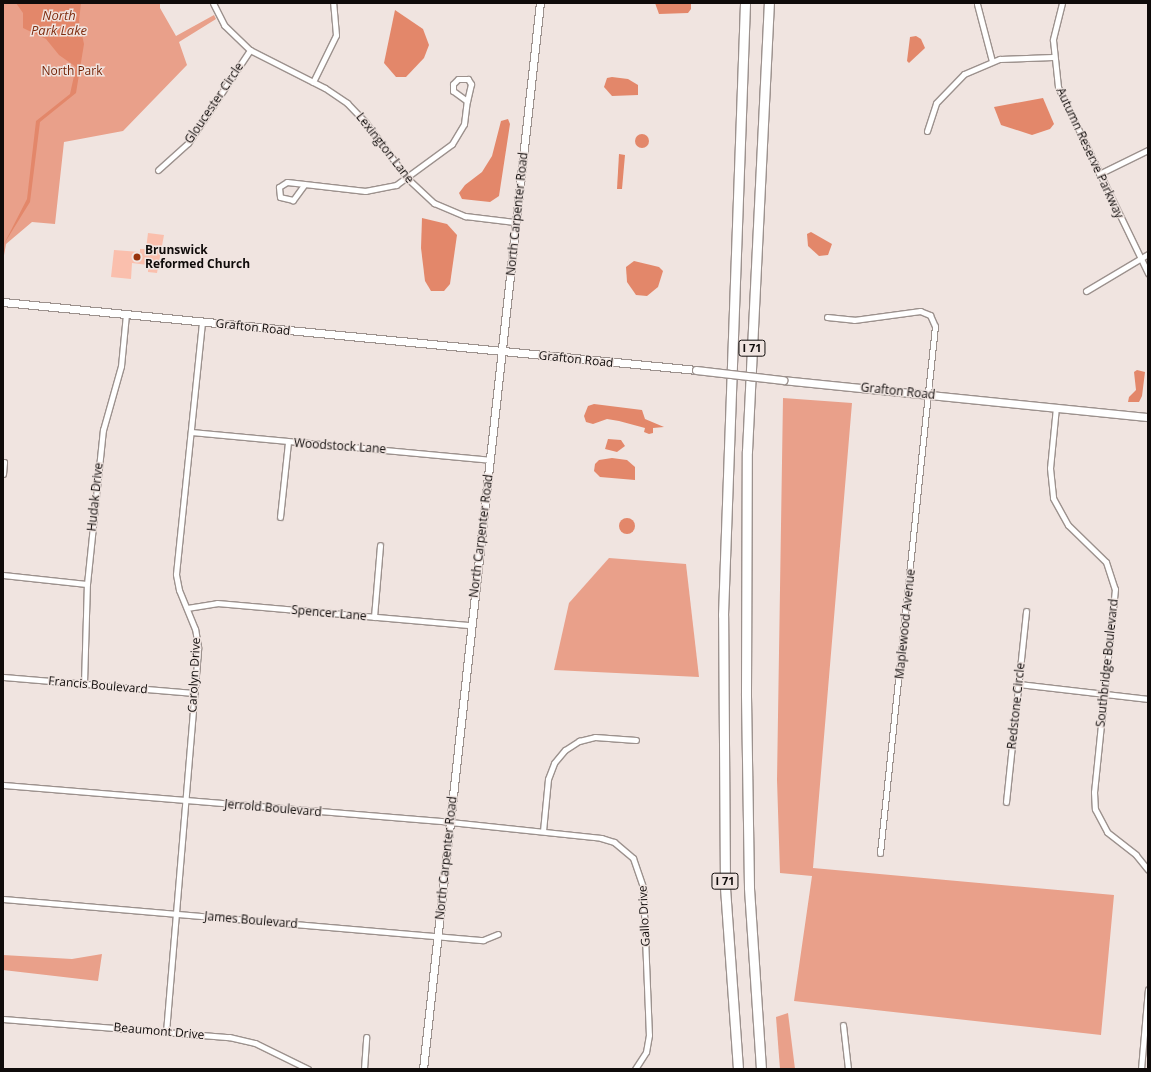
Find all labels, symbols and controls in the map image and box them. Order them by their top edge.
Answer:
water label: North Park Lake [31,8,87,39]
street label: Gloucester Circle [182,60,246,146]
park label: North Park [41,64,103,78]
street label: Autumn Reserve Parkway [1053,85,1127,221]
street label: Lexington Lane [353,110,417,186]
street label: North Carpenter Road [503,152,531,276]
place label: Brunswick Reformed Church [145,243,250,271]
marker: Brunswick Reformed Church [132,252,142,262]
street label: Grafton Road [215,316,291,338]
road number: I 71 [738,339,766,357]
street label: Grafton Road [538,348,614,370]
street label: Grafton Road [860,380,936,402]
street label: Woodstock Lane [293,436,387,456]
street label: Hudak Drive [84,462,106,532]
street label: North Carpenter Road [466,474,496,598]
street label: Maplewood Avenue [892,568,918,680]
street label: Southbridge Boulevard [1093,598,1121,728]
street label: Spencer Lane [291,603,367,623]
street label: Carolyn Drive [185,637,203,713]
street label: Redstone Circle [1004,662,1028,750]
street label: Francis Boulevard [48,673,148,697]
street label: North Carpenter Road [432,796,460,920]
street label: Jerrold Boulevard [224,797,322,819]
road number: I 71 [711,872,739,890]
street label: Gallo Drive [635,885,653,947]
street label: James Boulevard [204,909,298,931]
street label: Beaumont Drive [113,1020,205,1042]

